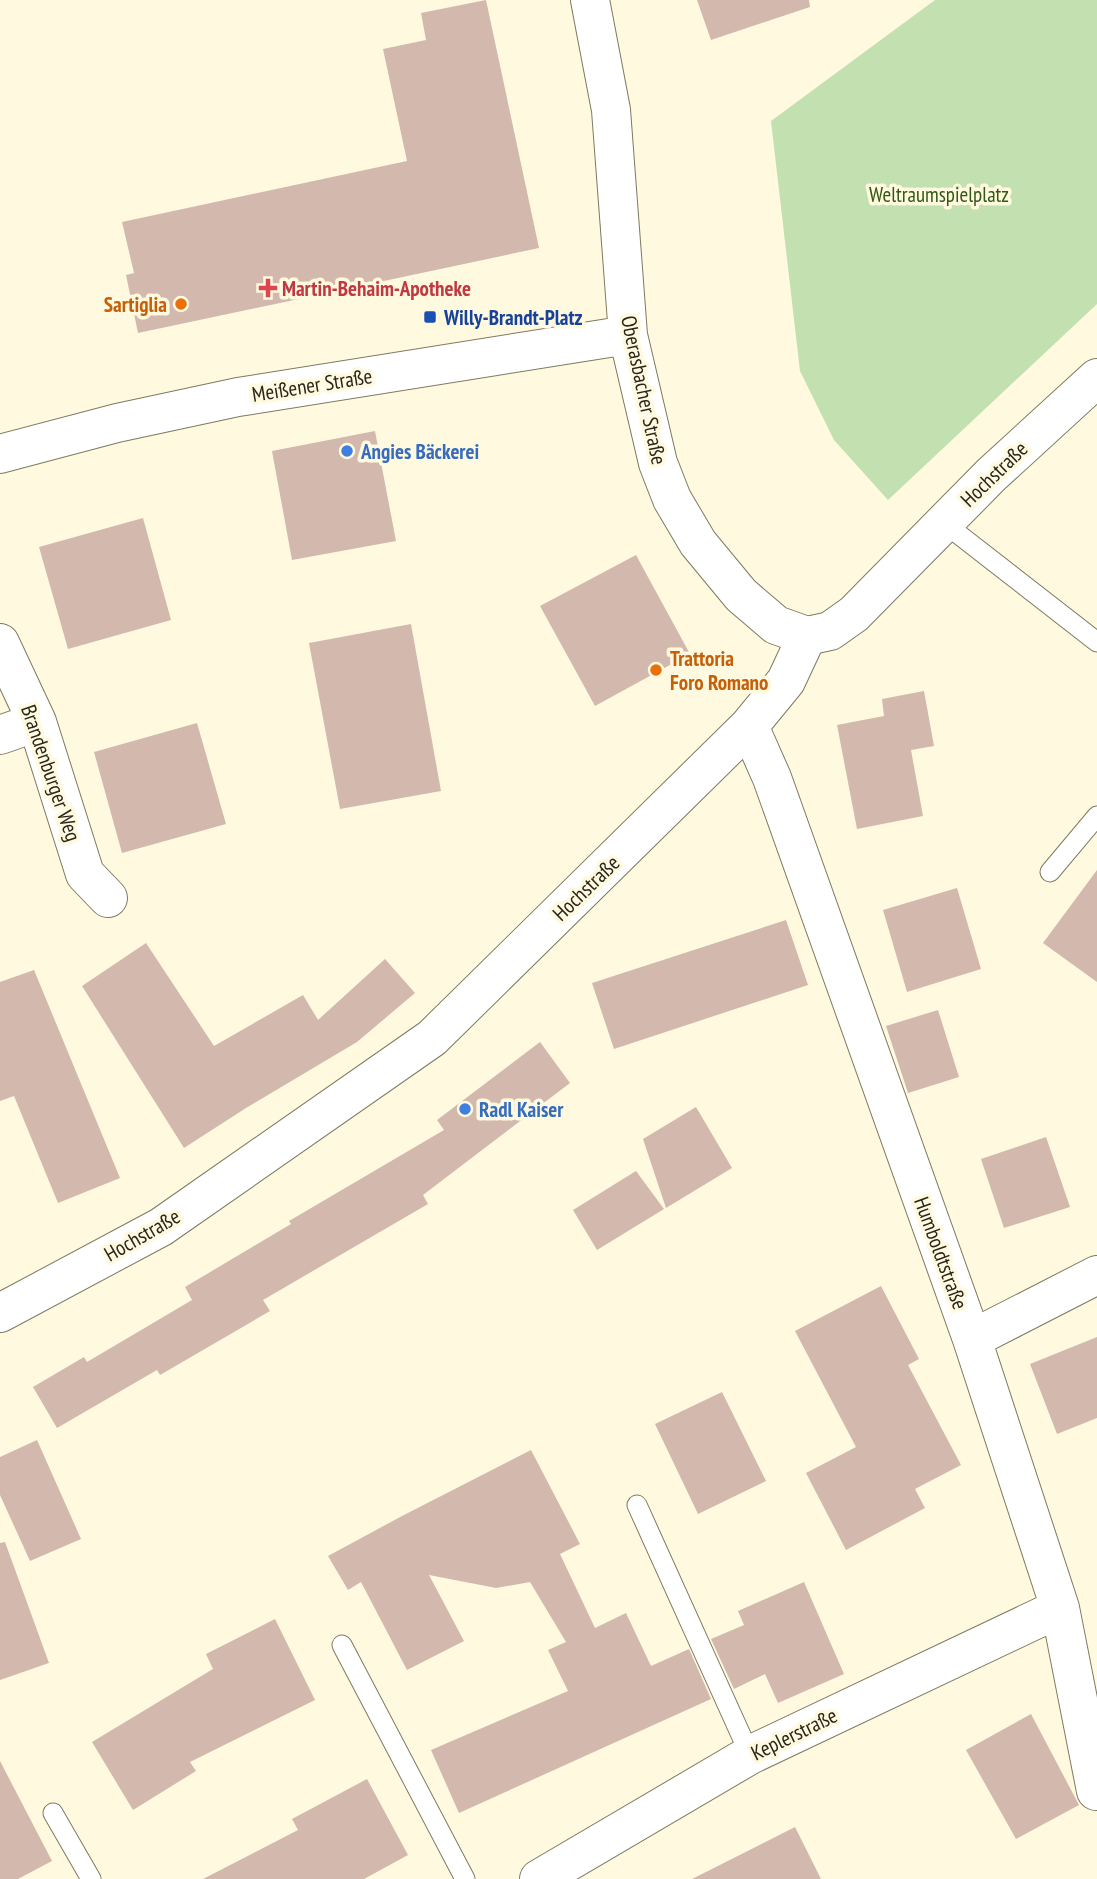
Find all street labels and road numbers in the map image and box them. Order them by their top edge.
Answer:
street label: Oberasbacher Straße [615,313,673,467]
street label: Meißener Straße [250,362,374,408]
street label: Hochstraße [955,435,1033,513]
street label: Brandenburger Weg [15,701,87,845]
street label: Hochstraße [547,849,625,927]
street label: Humboldtstraße [908,1193,974,1313]
street label: Hochstraße [99,1203,185,1267]
street label: Keplerstraße [746,1702,842,1766]

